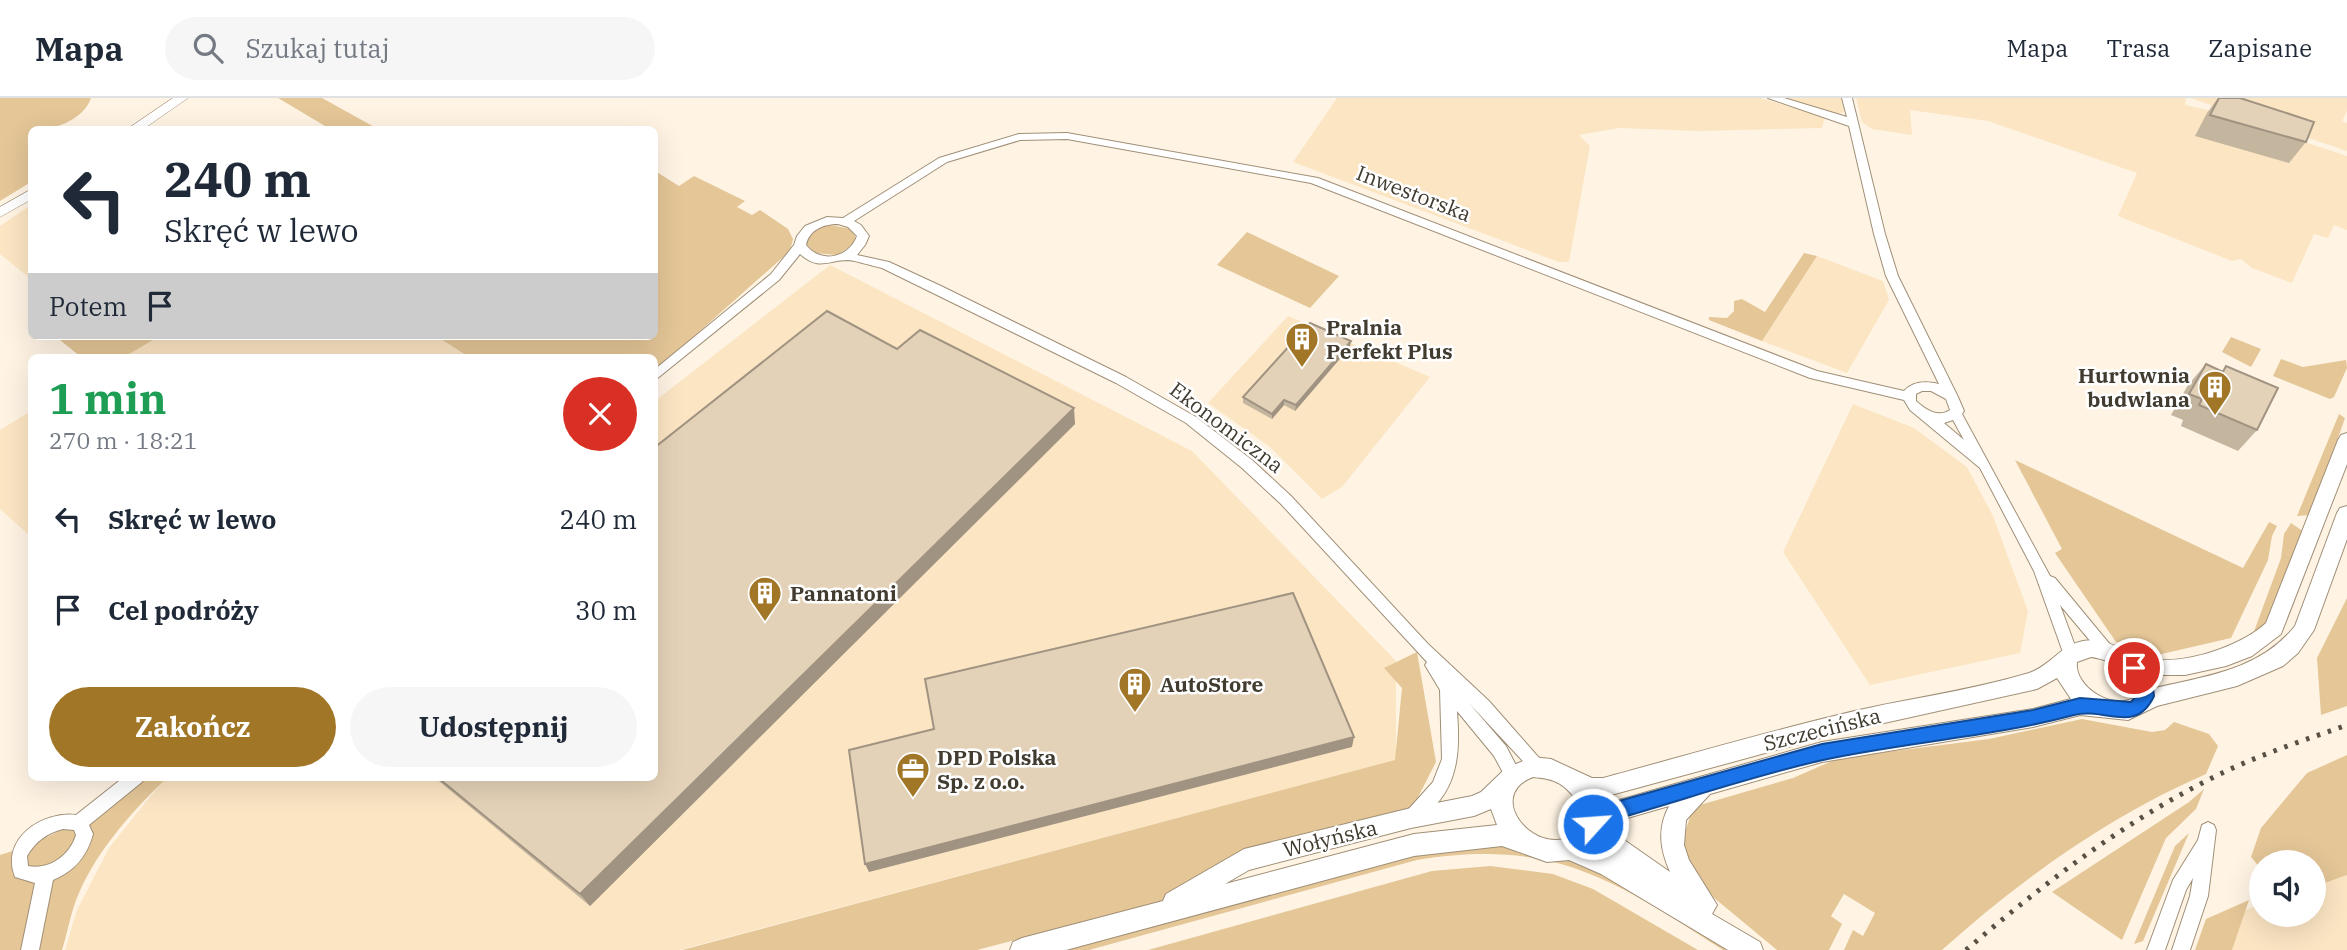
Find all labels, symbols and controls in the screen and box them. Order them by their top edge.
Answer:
search box [165,17,655,80]
text: Mapa [35,27,123,70]
icon: search [189,29,227,67]
text: Szukaj tutaj [245,31,390,65]
text: Mapa [2006,32,2068,64]
text: Trasa [2106,32,2170,64]
text: Zapisane [2208,32,2312,64]
text: 240 m [164,147,311,210]
icon: left [49,154,140,245]
street label: Inwestorska [1353,158,1475,228]
text: Skręć w lewo [164,209,359,251]
icon: arrive [141,287,179,325]
text: Potem [49,289,127,323]
place label: Pralnia Perfekt Plus [1326,313,1453,365]
building icon: Pralnia Perfekt Plus [1283,320,1321,369]
place label: Hurtownia budwlana [2078,361,2190,413]
building icon: Hurtownia budwlana [2196,368,2234,417]
text: 1 min [49,371,167,426]
street label: Ekonomiczna [1164,375,1290,479]
button: close [563,377,637,451]
text: 270 m · 18:21 [49,425,198,455]
icon: left [49,500,87,538]
text: Skręć w lewo [108,502,276,536]
text: 240 m [559,502,637,536]
building icon: Pannatoni [746,574,784,623]
place label: Pannatoni [790,579,897,607]
icon: arrive [49,591,87,629]
text: Cel podróży [108,593,259,627]
text: 30 m [575,593,637,627]
pin [2104,638,2164,698]
icon: arrive [2115,649,2153,687]
building icon: AutoStore [1116,665,1154,714]
place label: AutoStore [1160,670,1264,698]
button: Zakończ [49,687,336,767]
button: Udostępnij [350,687,637,767]
street label: Szczecińska [1760,701,1884,757]
place label: DPD Polska Sp. z o.o. [937,743,1056,795]
office icon: DPD Polska Sp. z o.o. [894,750,932,799]
position arrow [1556,787,1630,861]
street label: Wołyńska [1280,813,1380,863]
map controls [2249,850,2326,927]
button: sound [2249,850,2326,927]

